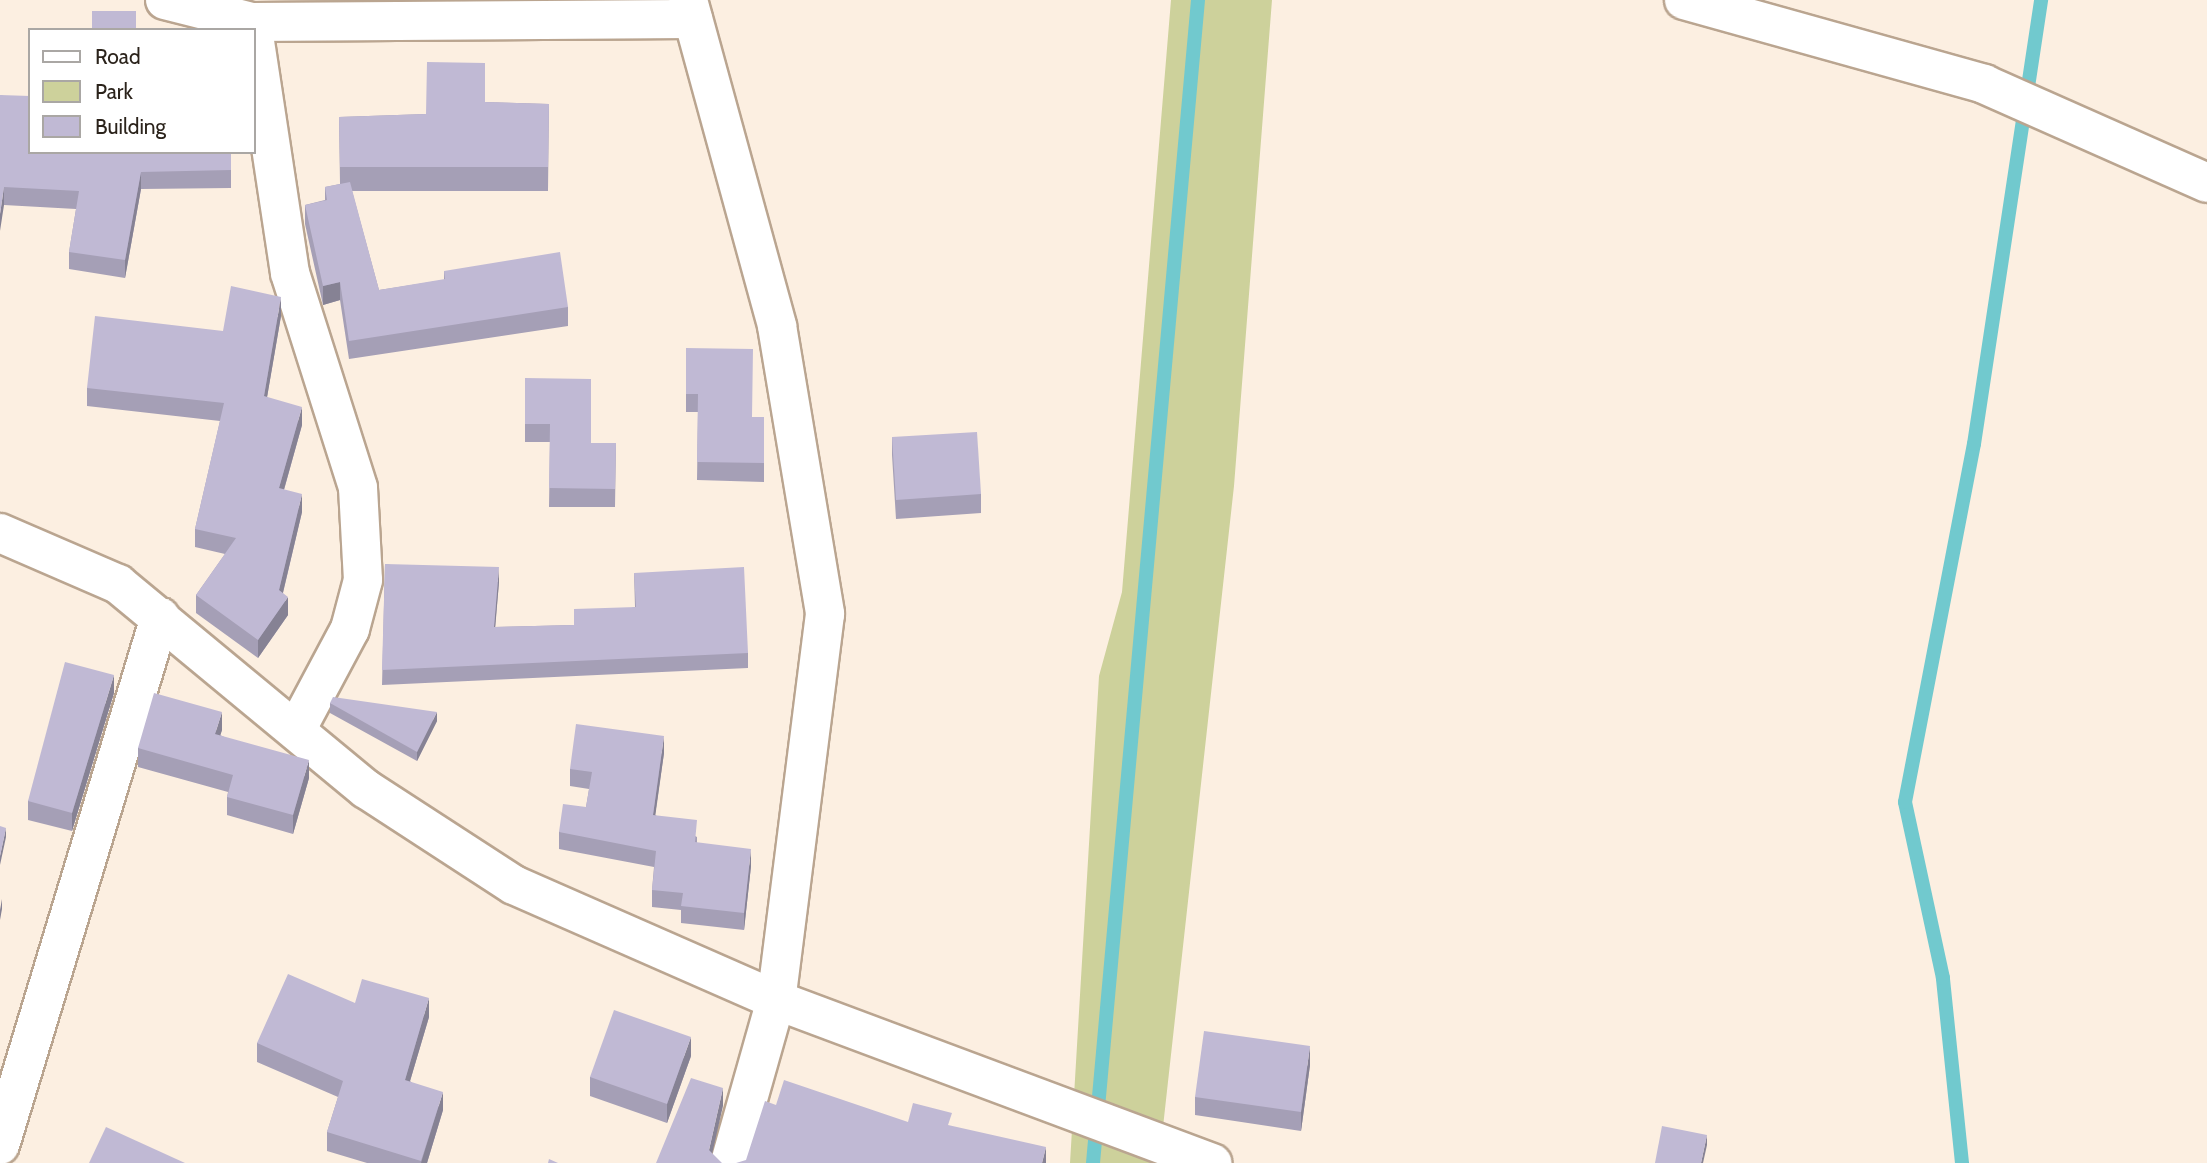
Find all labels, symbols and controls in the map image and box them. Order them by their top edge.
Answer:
legend [28,28,256,154]
text: Road [95,44,141,69]
text: Park [95,79,133,104]
text: Building [95,114,166,139]

